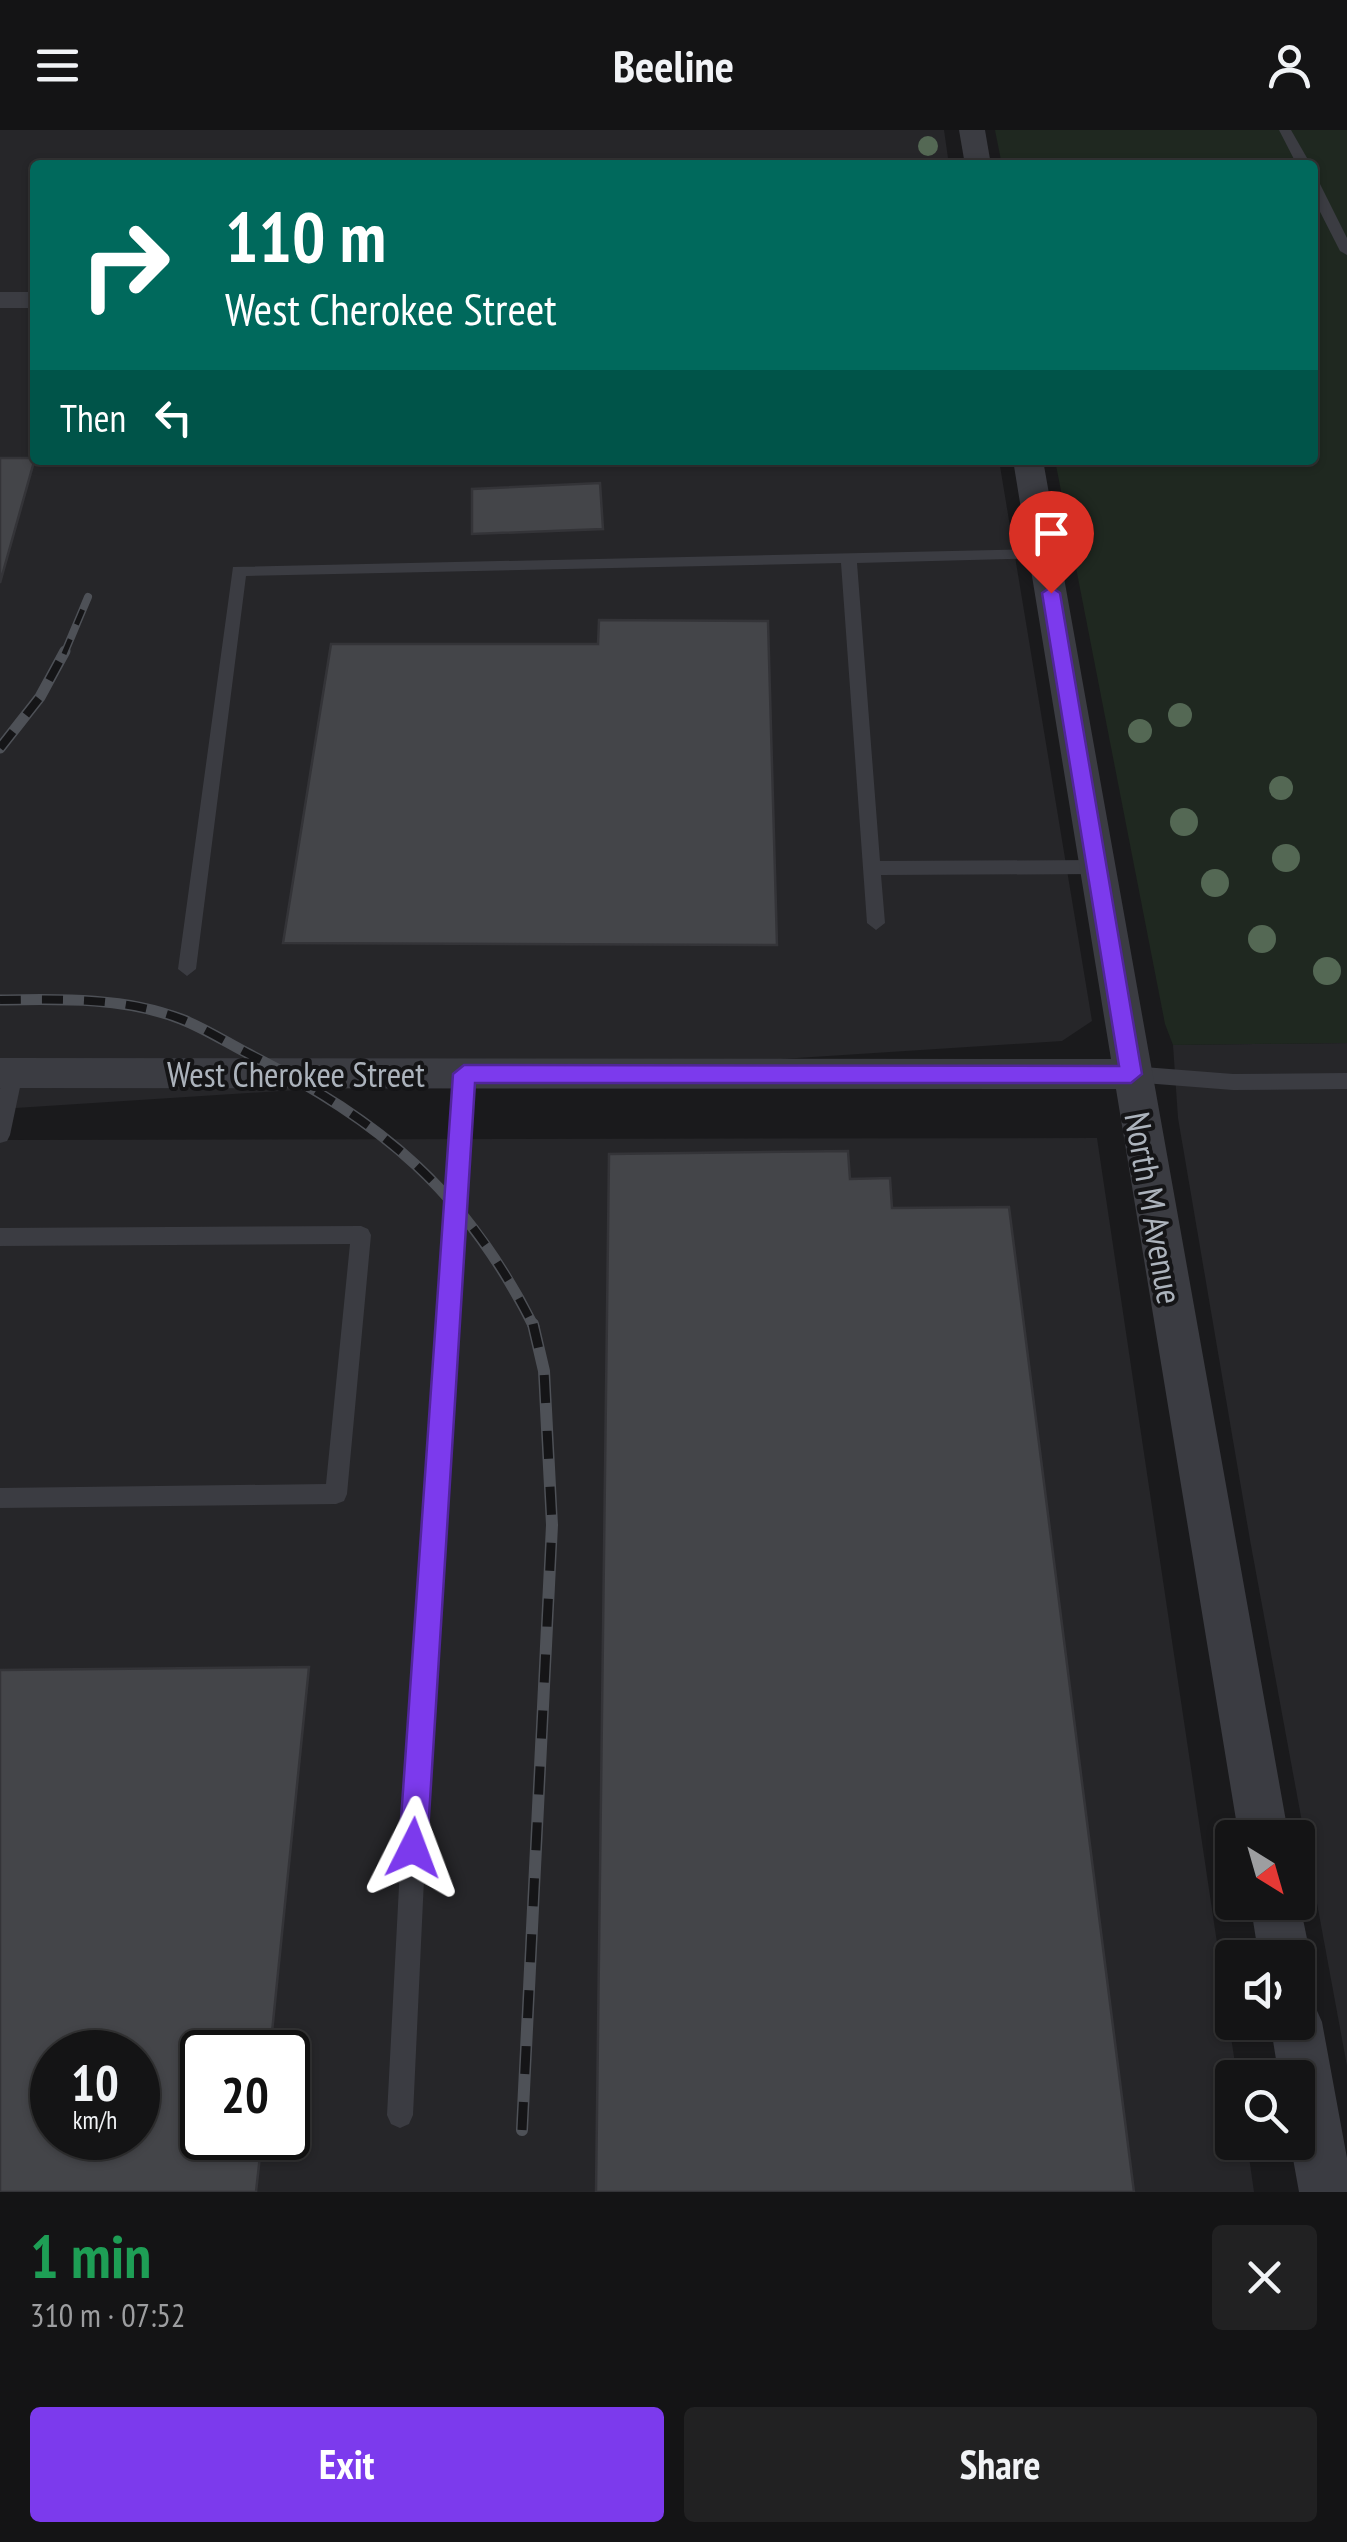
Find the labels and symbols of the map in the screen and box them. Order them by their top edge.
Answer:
pin [1009,491,1094,594]
street label: West Cherokee Street [167,1051,425,1097]
street label: North M Avenue [1114,1108,1194,1308]
position arrow [361,1796,465,1900]
north arrow [1215,1820,1315,1920]
speed limit sign: 20 [180,2030,310,2160]

